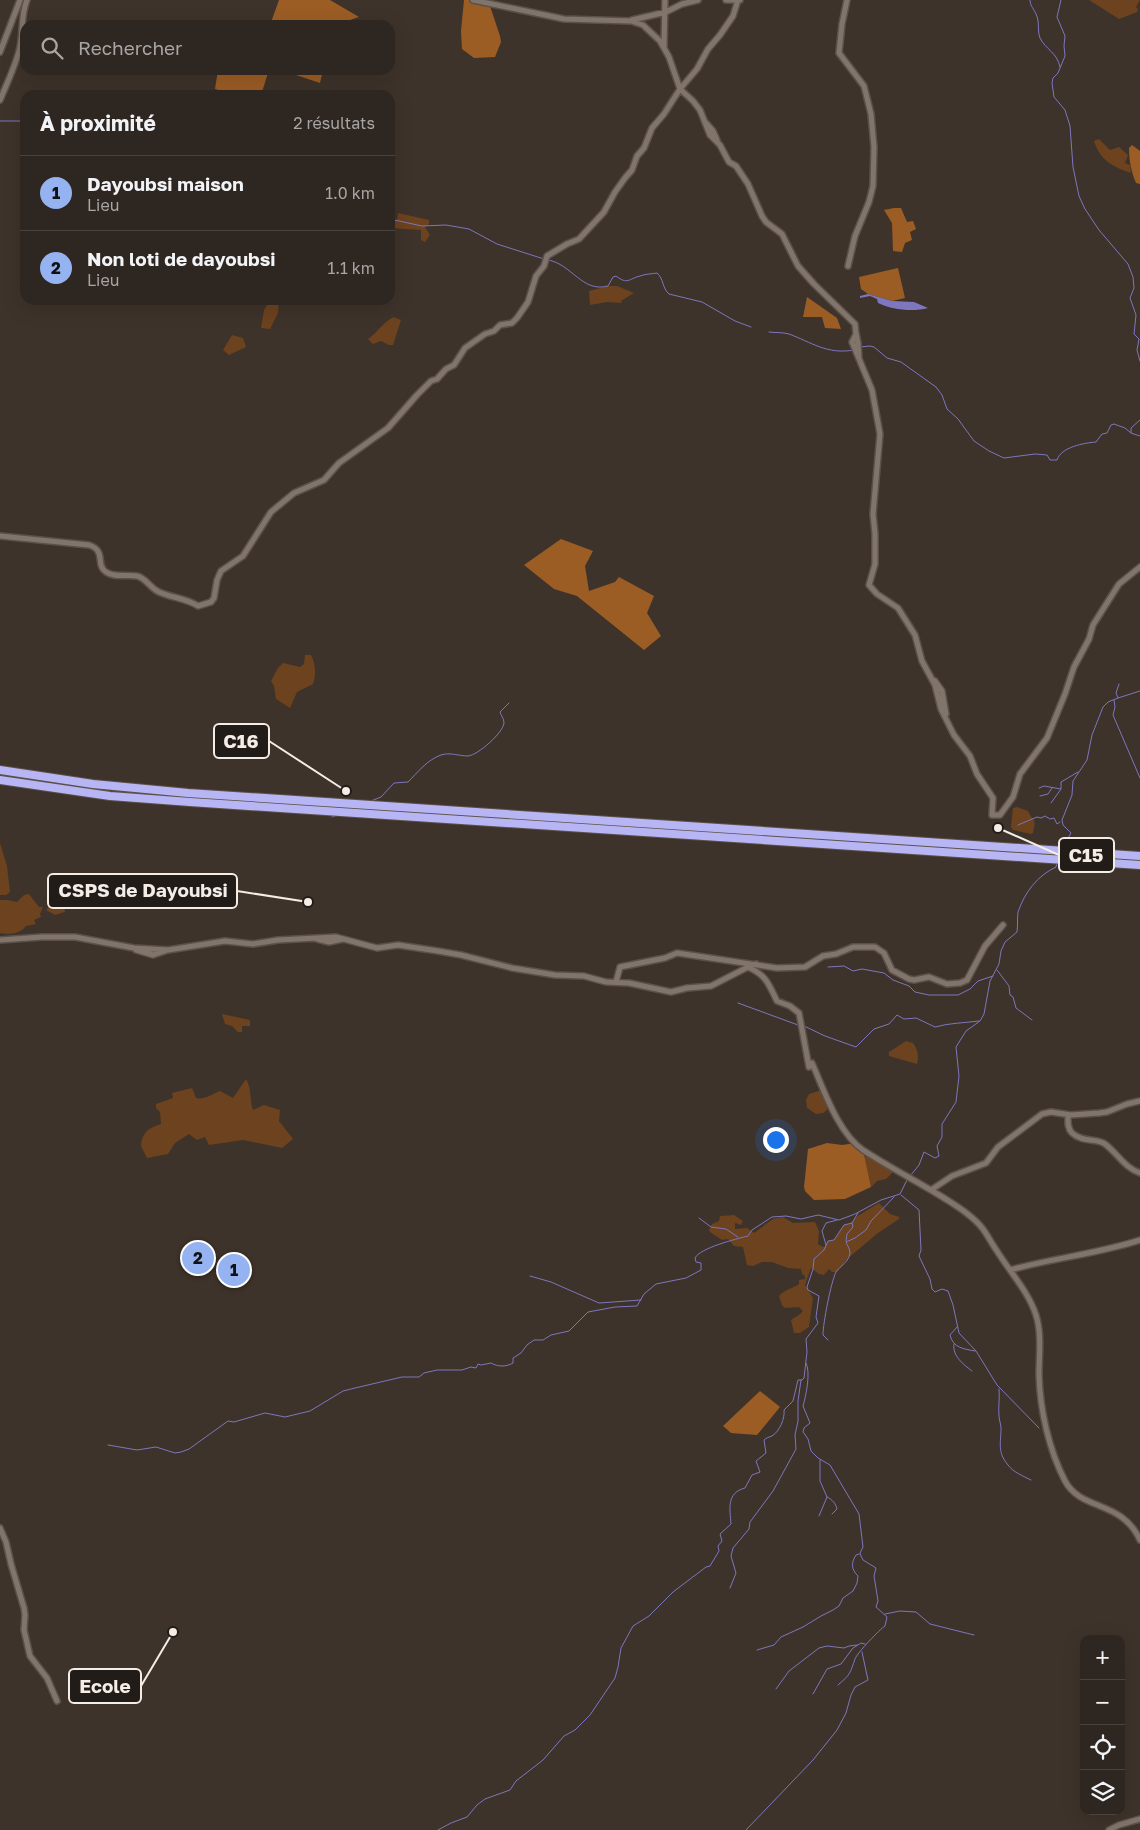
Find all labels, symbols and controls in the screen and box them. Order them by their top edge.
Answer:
search box [20,20,395,75]
icon: search [38,34,66,62]
text: Rechercher [78,36,183,59]
text: À proximité [40,110,156,136]
text: 2 résultats [293,113,375,133]
text: Dayoubsi maison [87,172,244,195]
text: 1 [52,183,60,203]
text: 1.0 km [325,183,375,203]
text: Lieu [87,195,119,215]
text: Non loti de dayoubsi [87,247,276,270]
text: 2 [51,258,61,278]
text: 1.1 km [327,258,375,278]
text: Lieu [87,270,119,290]
callout: C16 [214,724,269,758]
text: C16 [223,729,259,752]
callout: C15 [1059,838,1114,872]
text: C15 [1069,843,1103,866]
callout: CSPS de Dayoubsi [48,874,237,908]
text: CSPS de Dayoubsi [58,878,228,901]
your location [763,1127,789,1153]
pin: 2 [182,1239,214,1277]
pin: 1 [218,1251,250,1289]
map controls [1080,1635,1125,1815]
button: + [1080,1635,1125,1680]
callout: Ecole [69,1669,141,1703]
text: Ecole [79,1674,131,1697]
button: − [1080,1680,1125,1725]
button: locate [1080,1725,1125,1770]
button: layers [1080,1770,1125,1815]

